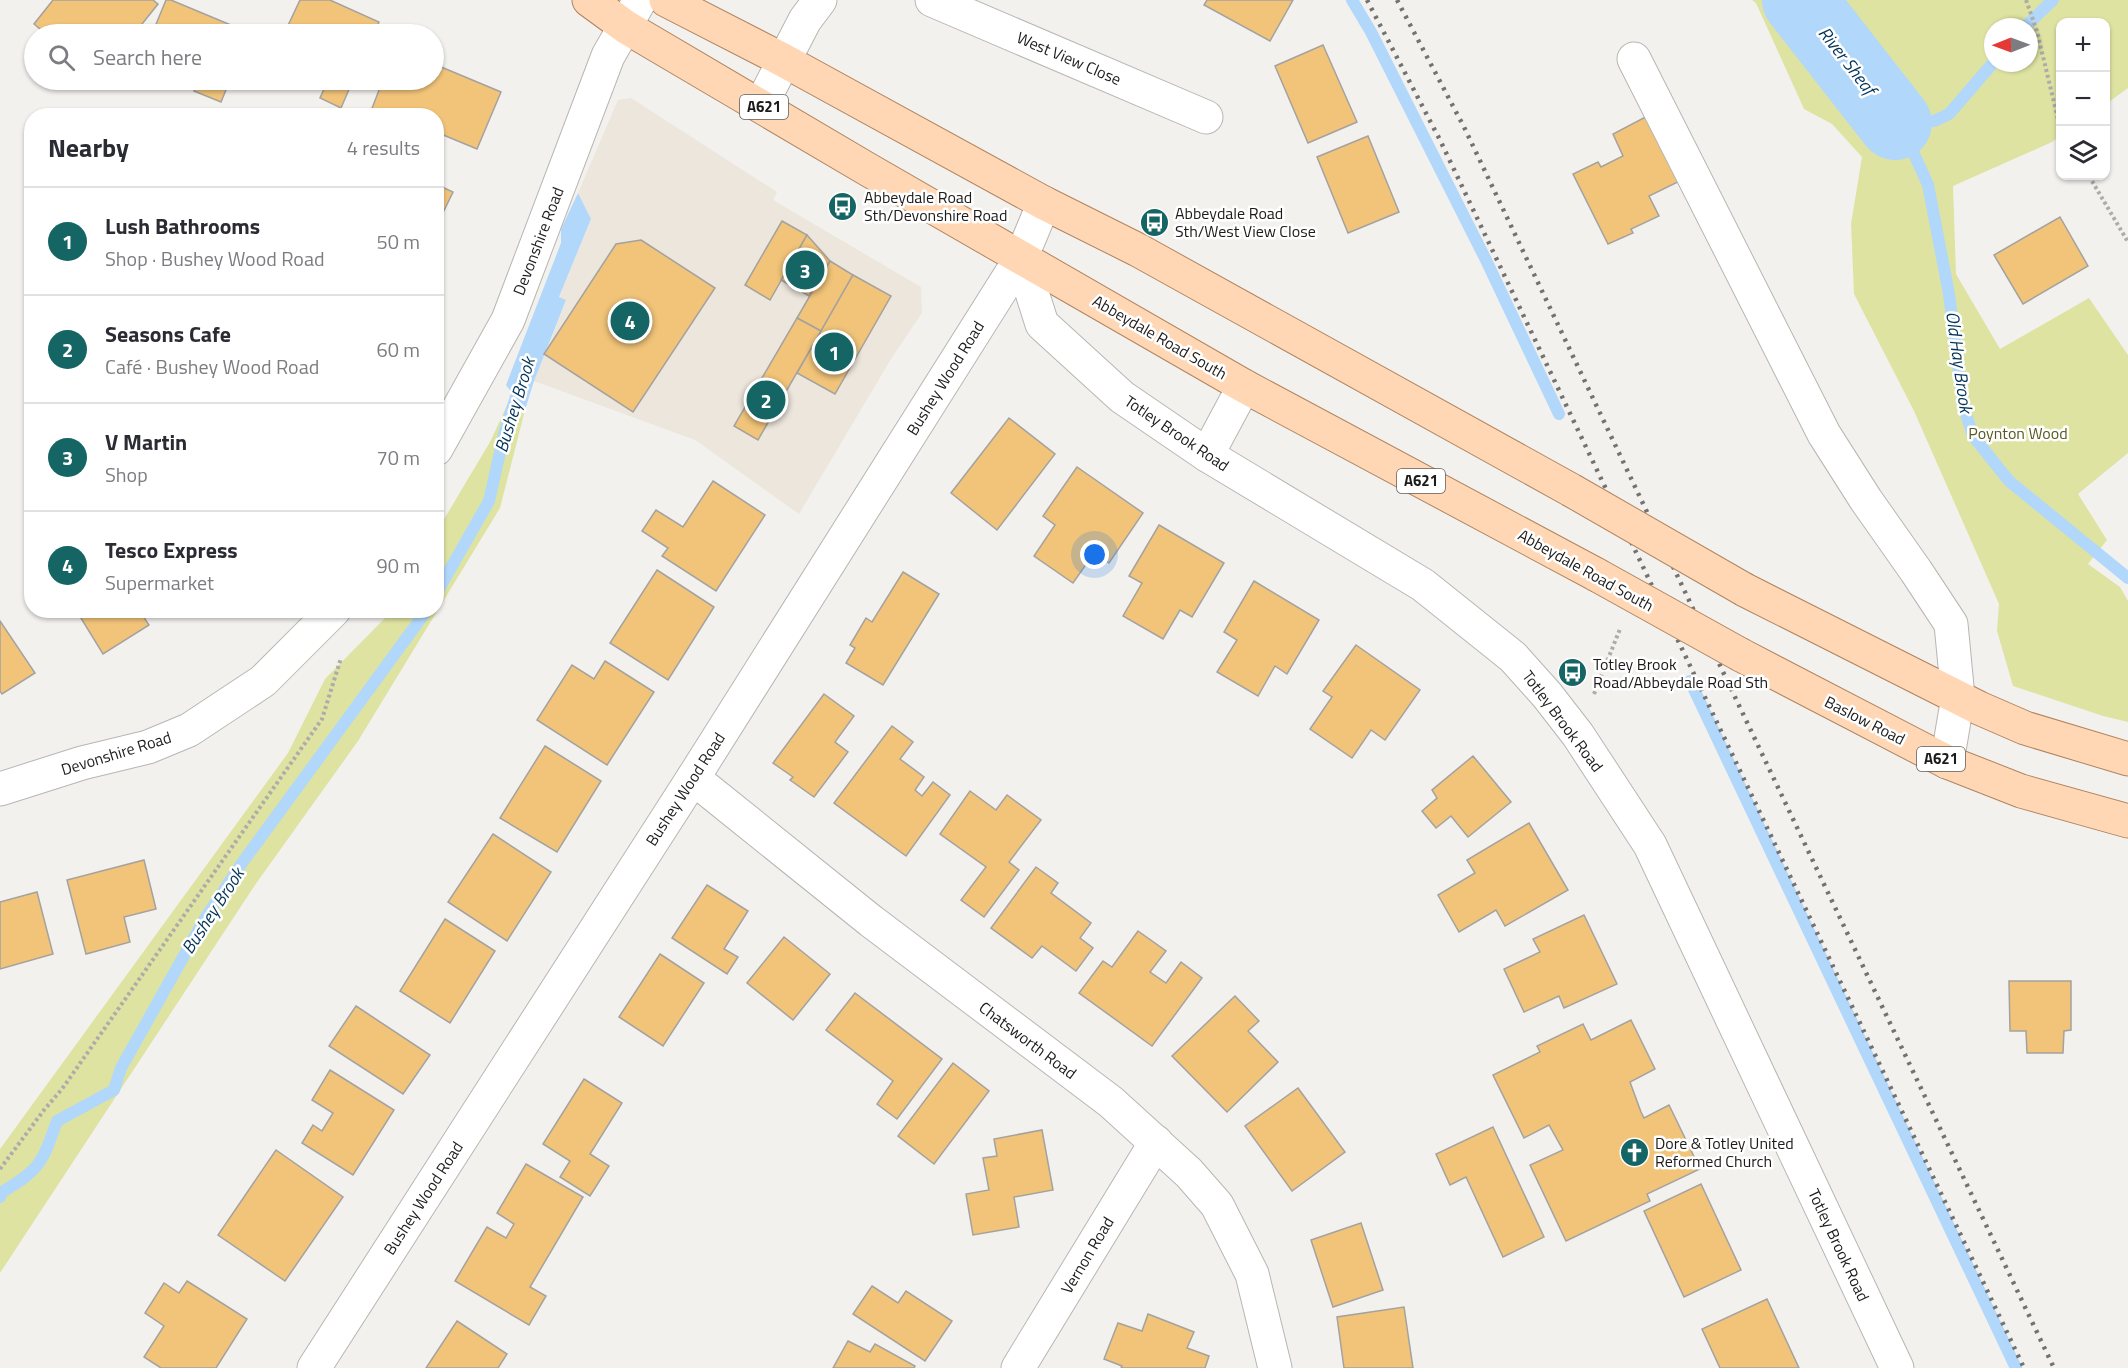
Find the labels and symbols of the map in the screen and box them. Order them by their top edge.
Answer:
north arrow [1984,18,2038,72]
water label: River Sheaf [1812,21,1885,103]
street label: West View Close [1013,25,1125,91]
road number: A621 [740,95,788,119]
street label: Devonshire Road [506,183,570,299]
place label: Abbeydale Road Sth/Devonshire Road [864,185,1007,227]
bus stop icon: Abbeydale Road Sth/Devonshire Road [827,190,859,222]
place label: Abbeydale Road Sth/West View Close [1175,201,1316,243]
bus stop icon: Abbeydale Road Sth/West View Close [1138,206,1170,238]
pin: 3 [786,248,824,292]
street label: Abbeydale Road South [1088,289,1232,385]
pin: 4 [610,298,650,344]
water label: Old Hay Brook [1939,310,1980,416]
street label: Bushey Wood Road [900,316,990,440]
pin: 1 [814,330,854,374]
water label: Bushey Brook [487,352,542,456]
pin: 2 [746,378,786,422]
street label: Totley Brook Road [1120,389,1234,477]
park label: Poynton Wood [1968,421,2068,445]
road number: A621 [1397,469,1445,493]
street label: Abbeydale Road South [1514,523,1658,617]
your location [1080,540,1109,569]
place label: Totley Brook Road/Abbeydale Road Sth [1593,652,1768,694]
bus stop icon: Totley Brook Road/Abbeydale Road Sth [1556,657,1588,689]
street label: Totley Brook Road [1517,665,1609,777]
street label: Baslow Road [1820,689,1910,751]
street label: Devonshire Road [58,725,174,781]
street label: Bushey Wood Road [639,728,731,850]
road number: A621 [1917,747,1965,771]
water label: Bushey Brook [175,861,252,959]
street label: Chatsworth Road [974,995,1082,1085]
place label: Dore & Totley United Reformed Church [1655,1131,1794,1173]
church icon: Dore & Totley United Reformed Church [1618,1136,1650,1168]
street label: Bushey Wood Road [377,1137,469,1259]
street label: Totley Brook Road [1802,1185,1876,1305]
street label: Vernon Road [1055,1212,1119,1298]

